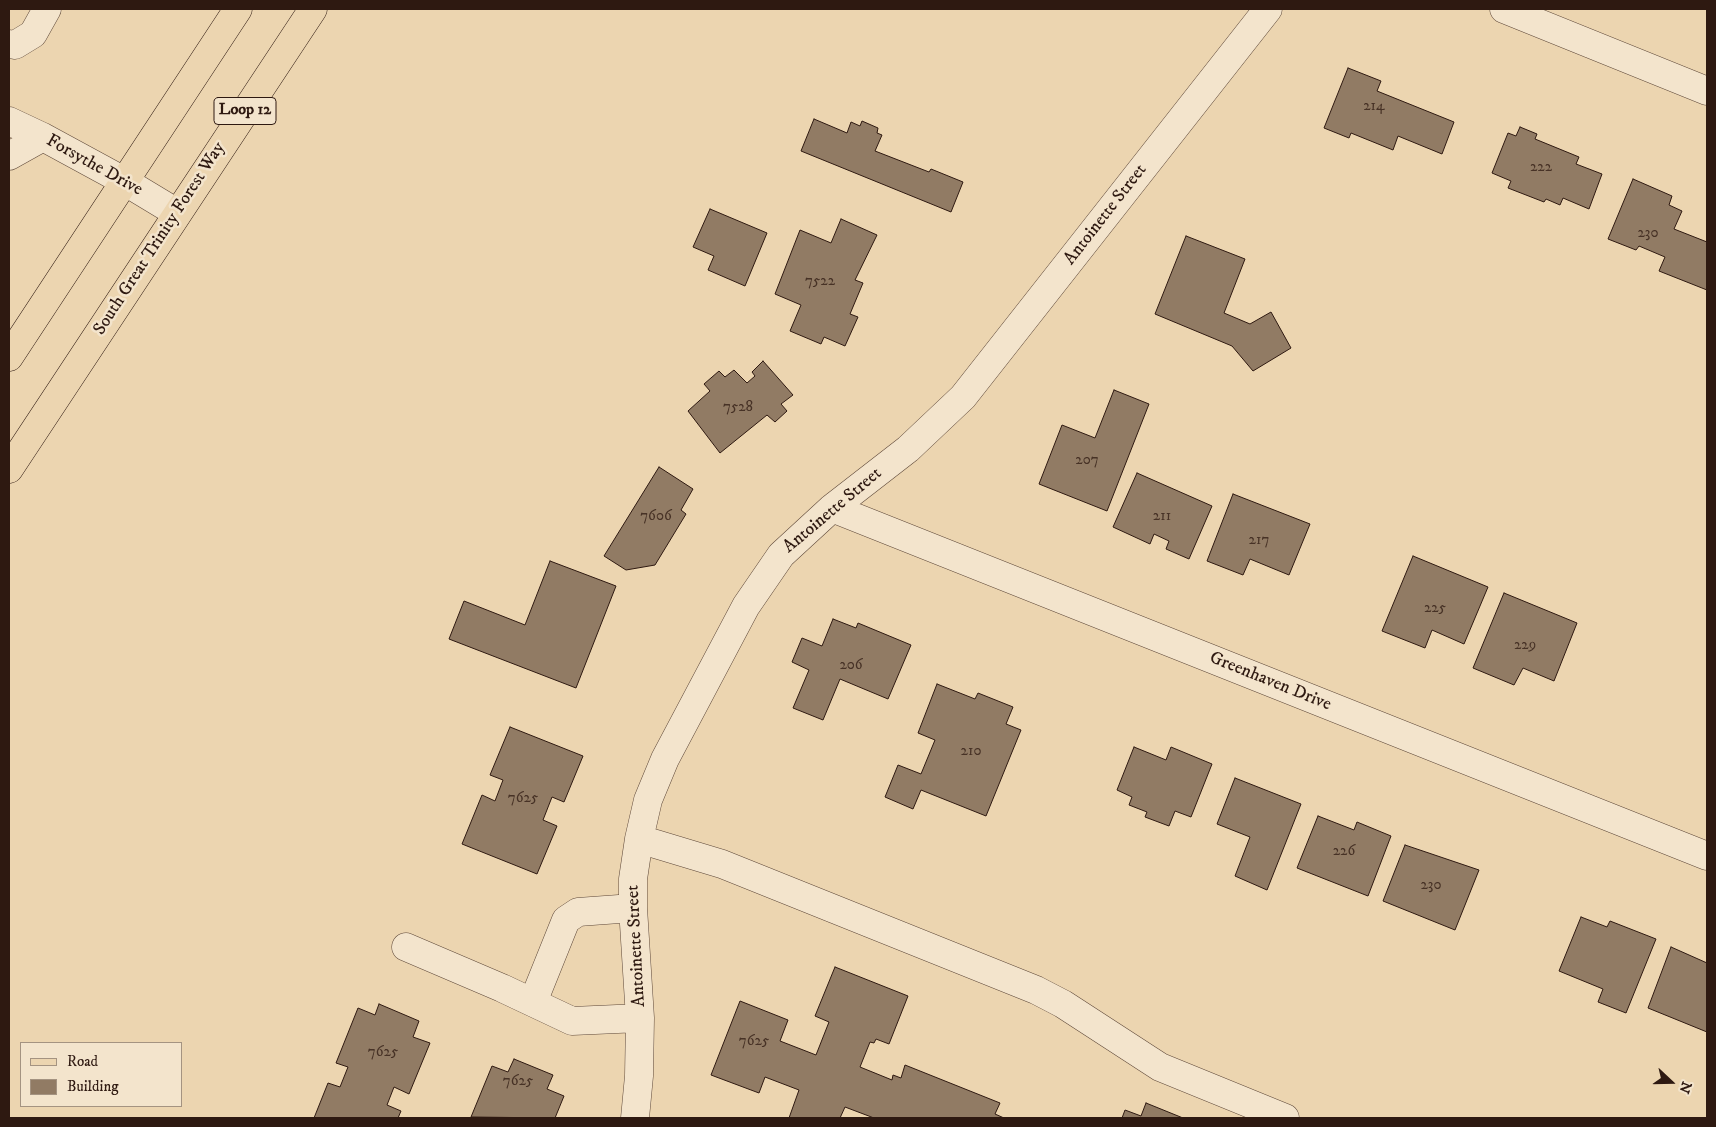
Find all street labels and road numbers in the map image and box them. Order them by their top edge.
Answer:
road number: Loop 12 [214,98,276,124]
street label: Forsythe Drive [42,131,146,201]
street label: South Great Trinity Forest Way [89,138,231,340]
street label: Antoinette Street [1060,160,1152,270]
street label: Antoinette Street [779,463,887,559]
street label: Greenhaven Drive [1206,648,1334,716]
street label: Antoinette Street [623,884,651,1008]

